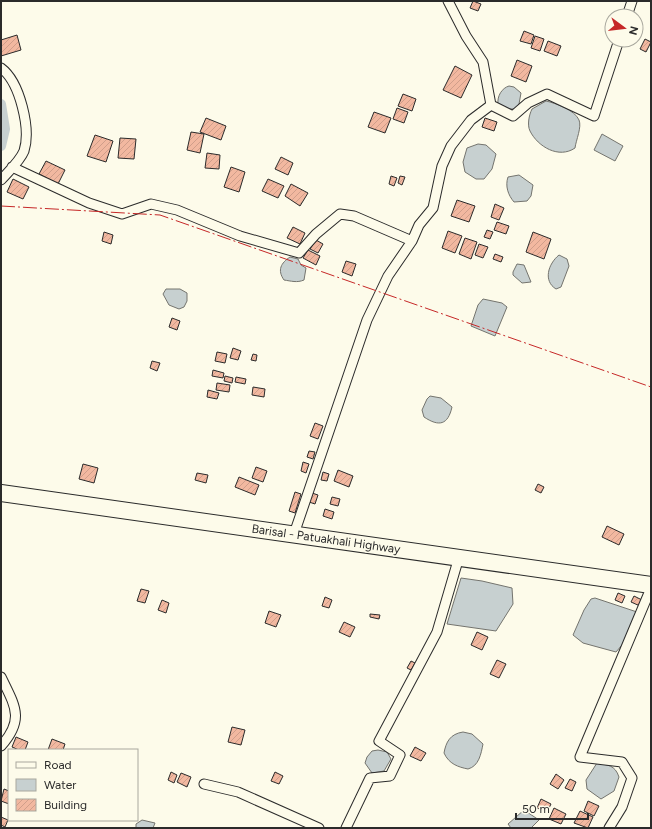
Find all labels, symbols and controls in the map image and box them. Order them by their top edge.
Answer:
north arrow [604,8,644,48]
text: N [626,25,641,36]
street label: Barisal - Patuakhali Highway [251,522,402,556]
legend [8,749,138,821]
text: Road [44,758,72,772]
text: Water [44,778,76,792]
scale bar [516,795,588,821]
text: Building [44,798,87,812]
text: 50 m [522,802,550,816]

